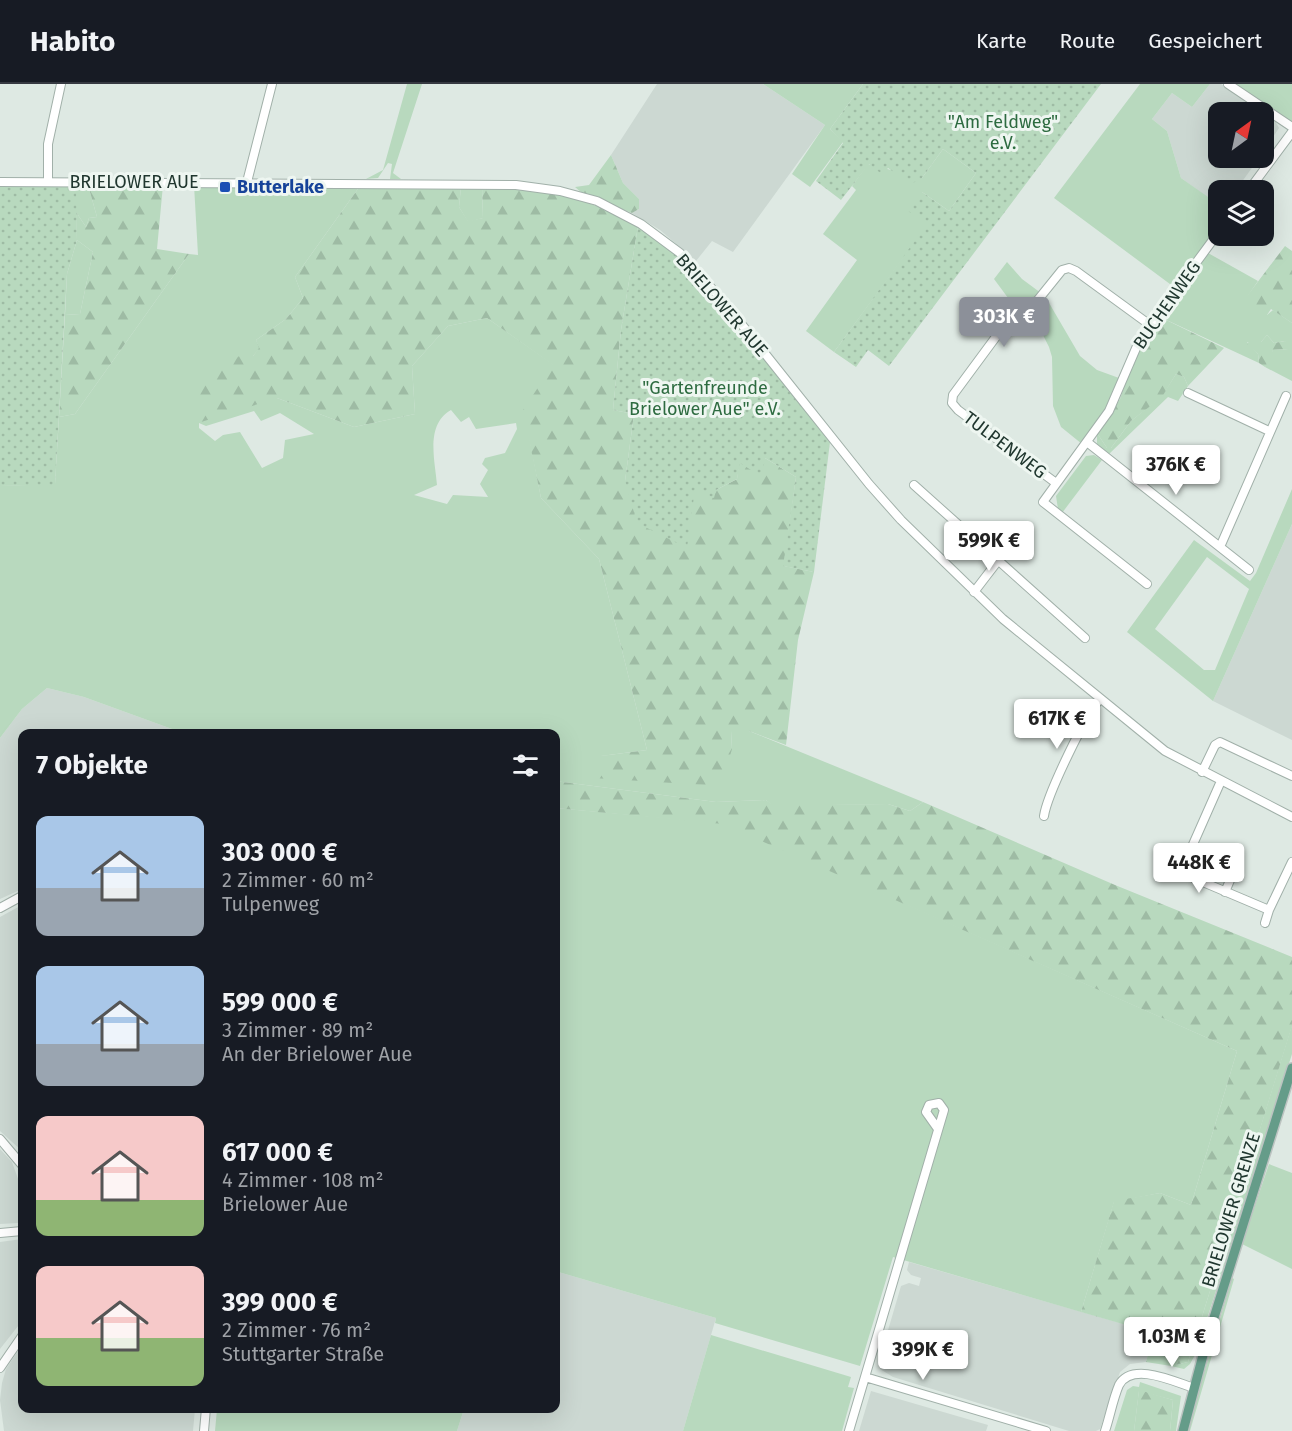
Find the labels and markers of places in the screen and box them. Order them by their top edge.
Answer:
place label: Butterlake [237,176,324,198]
marker: Butterlake [218,180,232,194]
pin: 303K € [955,297,1053,348]
pin: 376K € [1127,445,1225,496]
pin: 599K € [940,521,1038,572]
pin: 617K € [1008,699,1106,750]
pin: 448K € [1150,843,1248,894]
pin: 1.03M € [1117,1317,1227,1368]
pin: 399K € [874,1330,972,1381]

